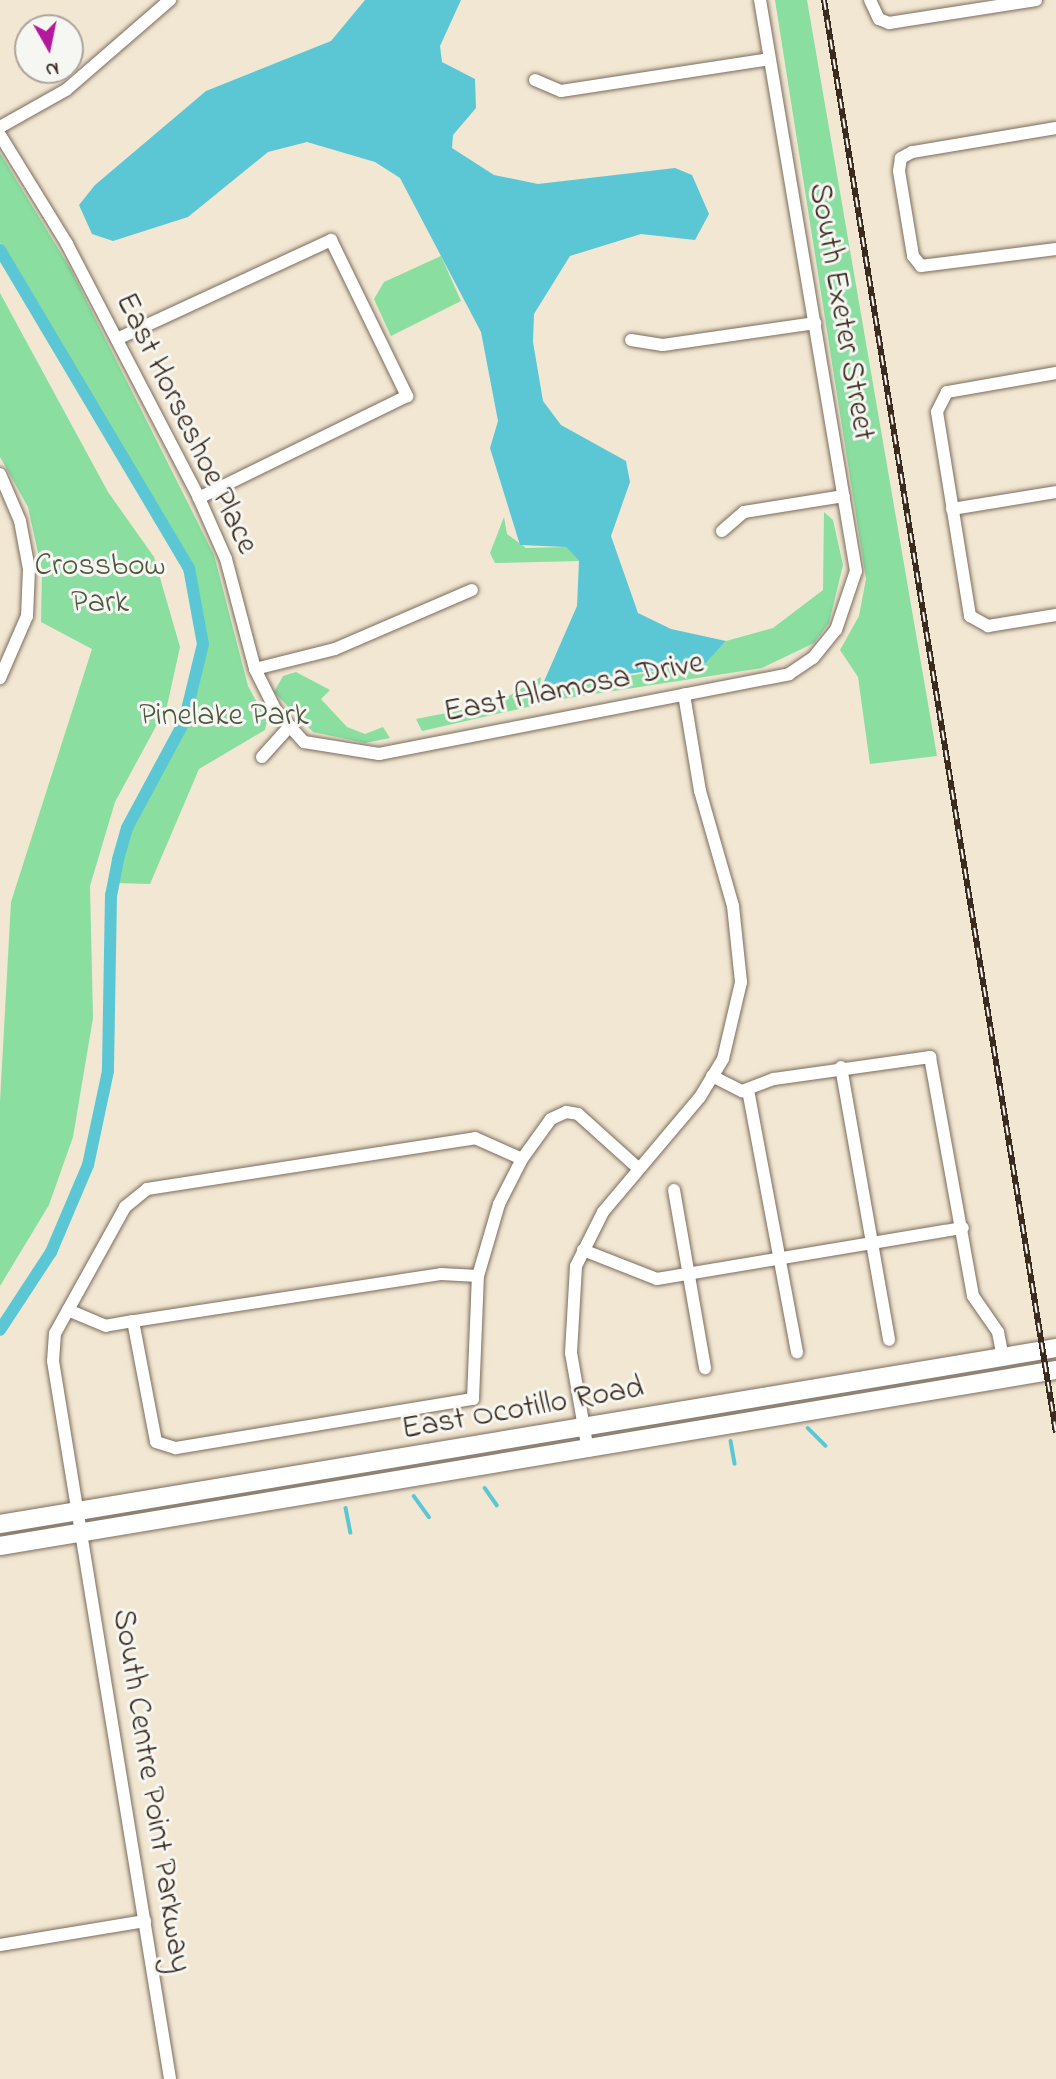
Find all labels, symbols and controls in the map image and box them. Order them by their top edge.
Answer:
north arrow [14,14,84,84]
text: N [44,54,61,83]
street label: South Exeter Street [798,180,882,444]
street label: East Horseshoe Place [105,287,265,561]
park label: Crossbow Park [34,549,166,624]
street label: East Alamosa Drive [441,645,707,733]
park label: Pinelake Park [139,698,309,736]
street label: East Ocotillo Road [399,1370,647,1450]
street label: South Centre Point Parkway [102,1607,198,1975]

